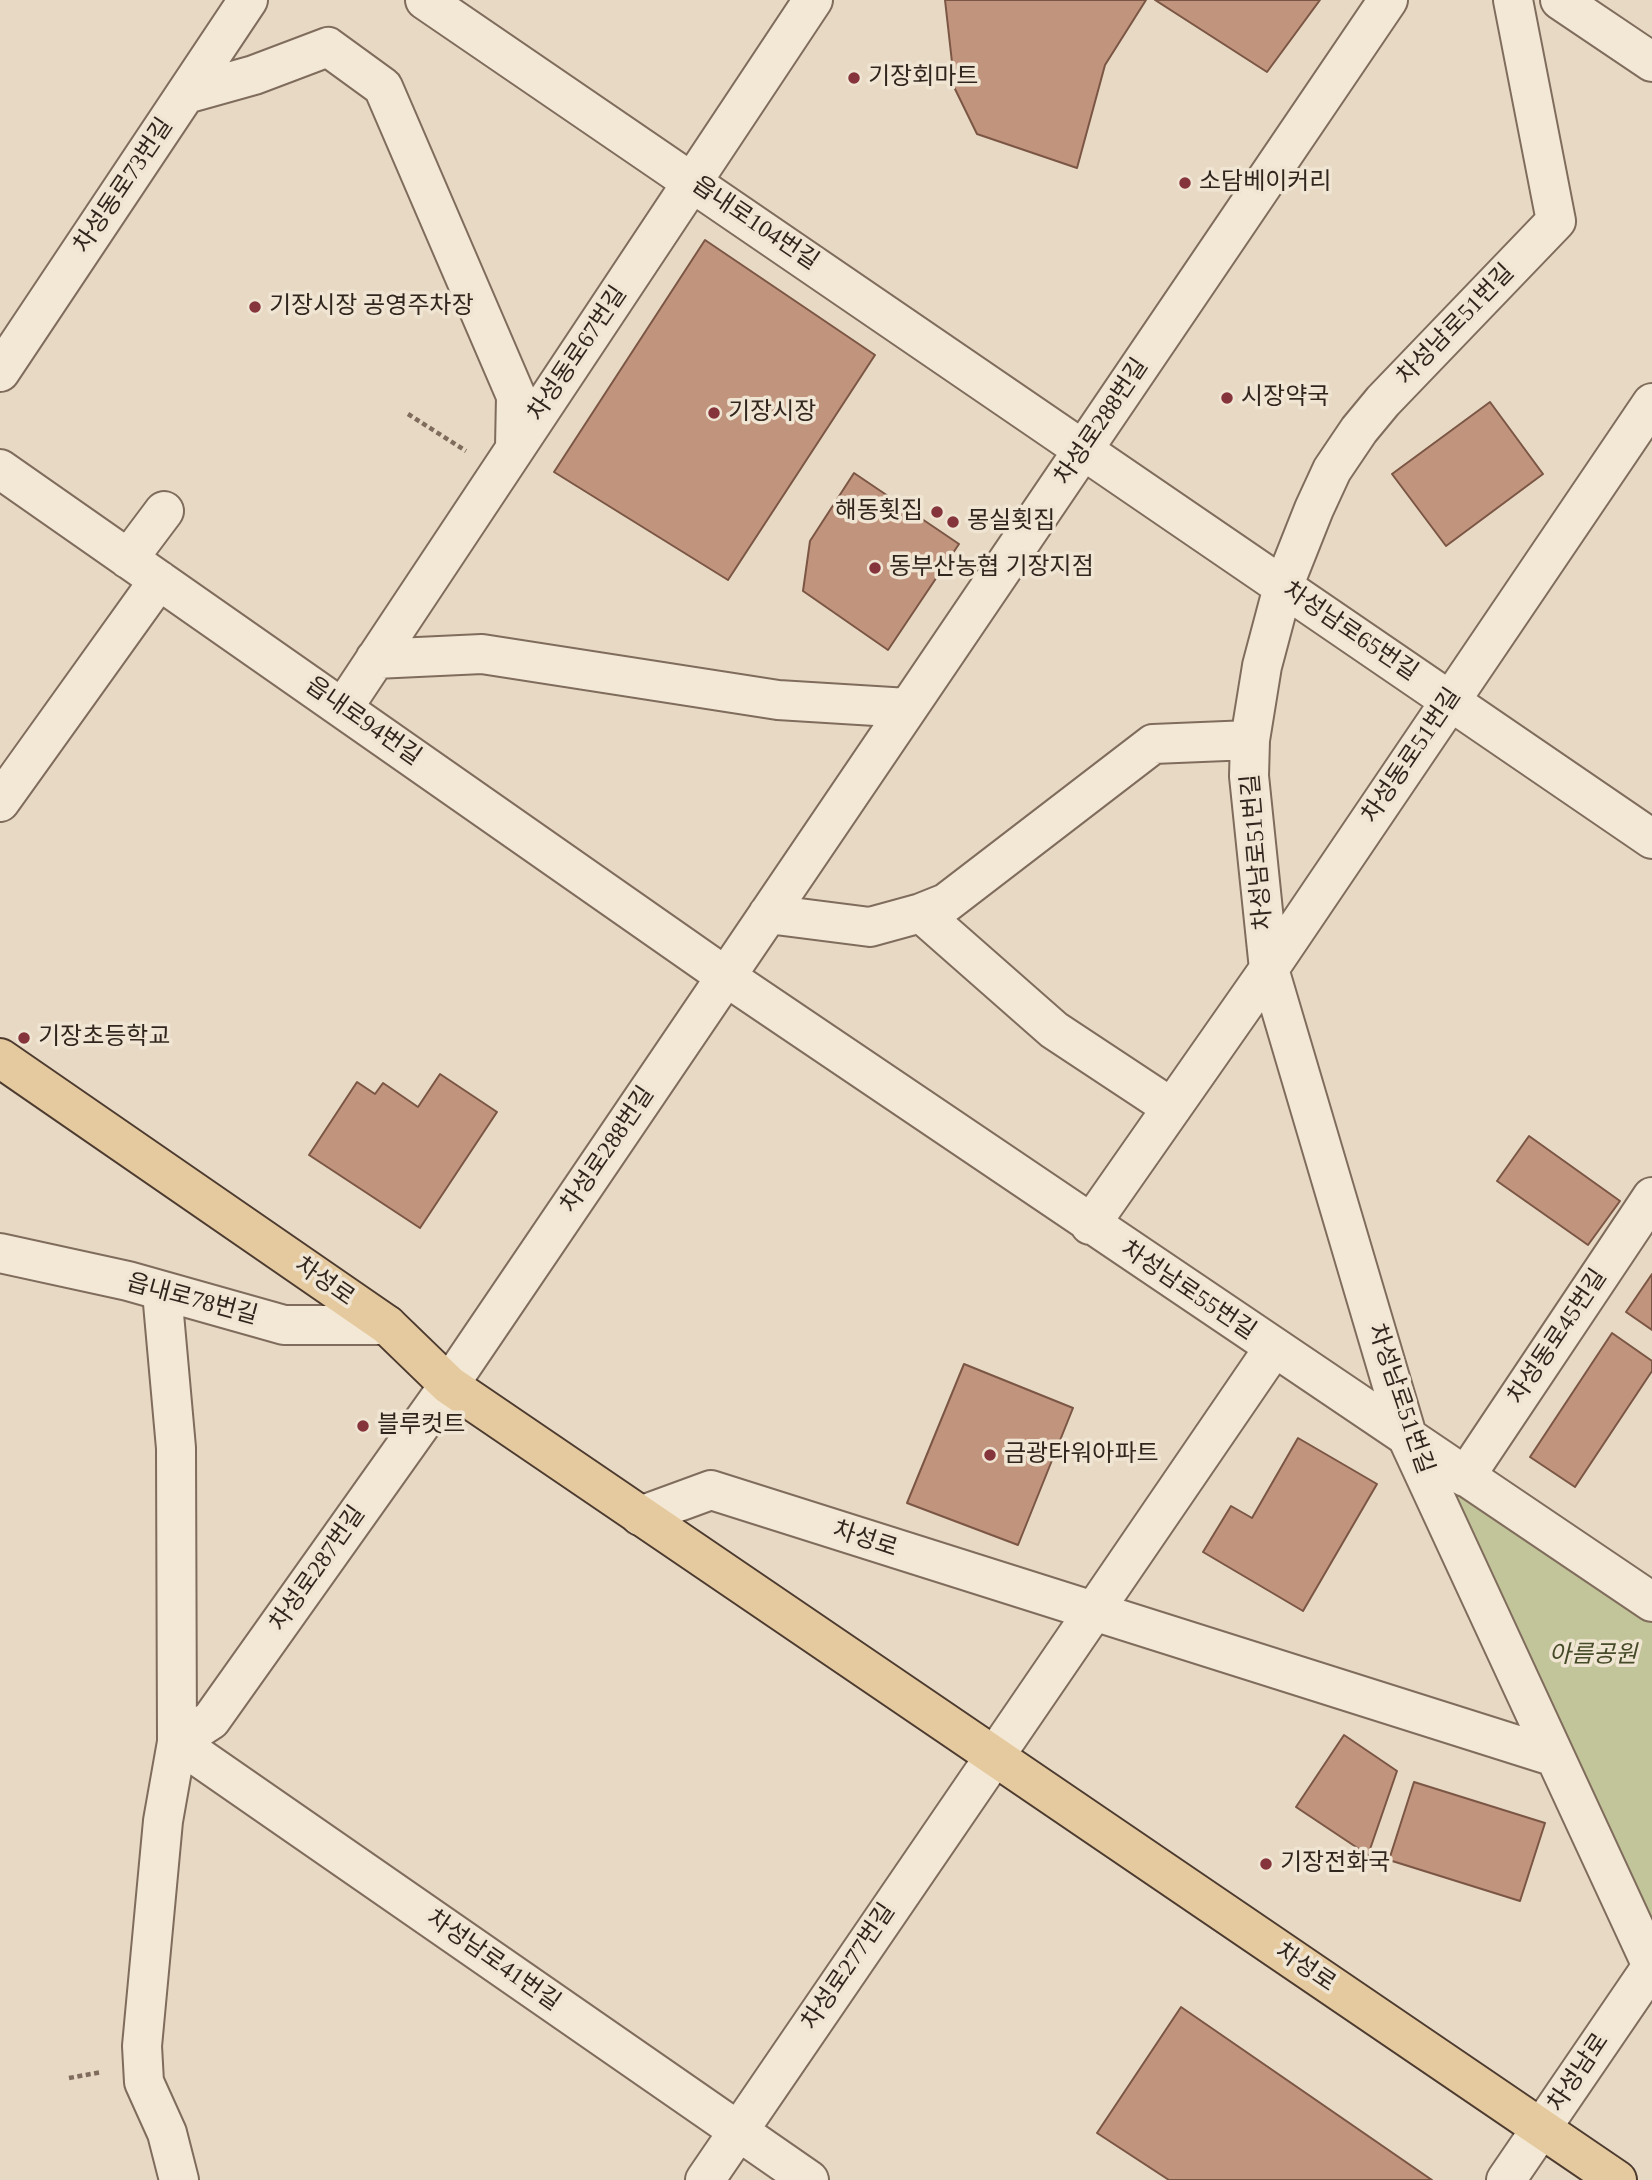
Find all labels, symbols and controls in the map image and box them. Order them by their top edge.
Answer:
place label: 기장회마트 [868,64,978,92]
marker: 기장회마트 [846,70,862,86]
street label: 차성동로73번길 [68,113,180,259]
place label: 소담베이커리 [1199,169,1331,197]
street label: 읍내로104번길 [686,171,824,277]
marker: 소담베이커리 [1177,175,1193,191]
street label: 차성남로51번길 [1391,259,1521,391]
street label: 차성동로67번길 [522,281,634,427]
place label: 기장시장 공영주차장 [269,293,474,321]
marker: 기장시장 공영주차장 [247,299,263,315]
street label: 차성로288번길 [1049,353,1155,491]
place label: 시장약국 [1241,384,1329,412]
marker: 시장약국 [1219,390,1235,406]
place label: 기장시장 [728,399,816,427]
marker: 기장시장 [706,405,722,421]
place label: 해동횟집 [835,498,923,526]
marker: 해동횟집 [929,504,945,520]
place label: 몽실횟집 [967,508,1055,536]
marker: 몽실횟집 [945,514,961,530]
place label: 동부산농협 기장지점 [889,554,1094,582]
marker: 동부산농협 기장지점 [867,560,883,576]
street label: 차성남로65번길 [1277,576,1423,688]
street label: 읍내로94번길 [300,672,426,772]
street label: 차성동로51번길 [1356,683,1468,829]
street label: 차성남로51번길 [1237,773,1279,931]
place label: 기장초등학교 [38,1024,170,1052]
marker: 기장초등학교 [16,1030,32,1046]
street label: 차성로288번길 [555,1081,661,1219]
street label: 차성남로55번길 [1115,1235,1261,1347]
street label: 차성로 [289,1251,359,1313]
street label: 차성동로45번길 [1502,1264,1614,1410]
street label: 읍내로78번길 [123,1269,261,1331]
street label: 차성남로51번길 [1361,1320,1439,1478]
place label: 블루컷트 [377,1412,465,1440]
marker: 블루컷트 [355,1418,371,1434]
place label: 금광타워아파트 [1004,1441,1159,1469]
marker: 금광타워아파트 [982,1447,998,1463]
street label: 차성로287번길 [264,1501,372,1637]
street label: 차성로 [829,1516,901,1564]
park label: 아름공원 [1549,1642,1637,1670]
place label: 기장전화국 [1280,1850,1390,1878]
marker: 기장전화국 [1258,1856,1274,1872]
street label: 차성로277번길 [796,1898,902,2036]
street label: 차성남로41번길 [421,1904,565,2018]
street label: 차성로 [1269,1938,1341,1998]
street label: 차성남로 [1542,2028,1616,2118]

